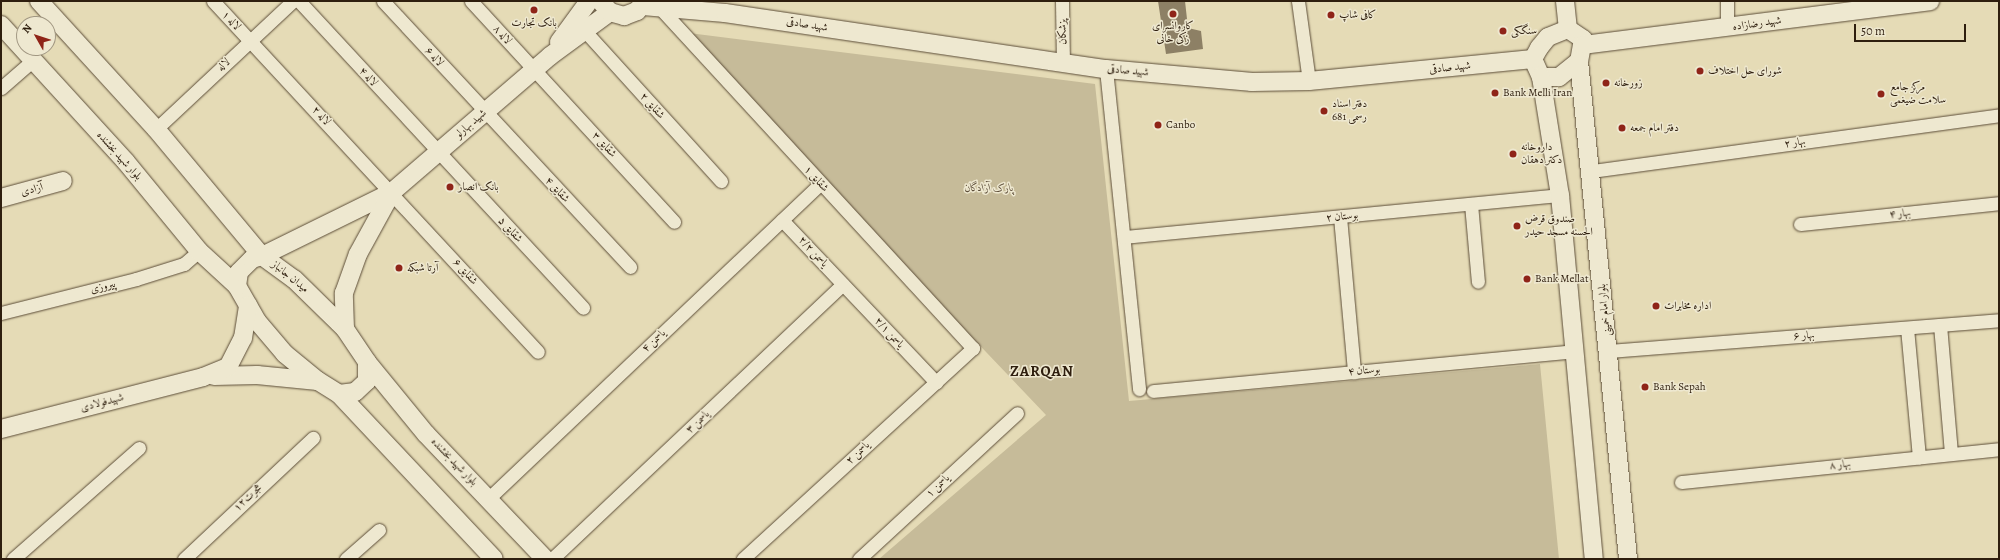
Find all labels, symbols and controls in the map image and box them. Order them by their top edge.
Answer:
marker: بانک تجارت [529,5,539,15]
place label: کافی شاپ [1339,8,1376,22]
street label: لاله ۱ [219,9,243,33]
marker: کاروانسرای زکی خانی [1168,9,1178,19]
marker: کافی شاپ [1326,10,1336,20]
street label: شهید رضازاده [1732,14,1782,34]
street label: شهید صادقی [785,15,829,35]
north arrow [16,16,56,56]
place label: بانک تجارت [511,16,557,30]
scale bar [1856,16,1968,42]
street label: پزشکان [1056,19,1070,45]
place label: کاروانسرای زکی خانی [1152,20,1194,46]
text: N [19,21,35,37]
street label: لاله ۸ [490,23,514,47]
text: 50 m [1861,23,1885,39]
place label: سنگکی [1511,24,1537,38]
marker: سنگکی [1498,26,1508,36]
street label: لاله ۶ [422,45,446,69]
street label: لاله [215,56,233,74]
street label: شهید صادقی [1428,59,1472,77]
street label: شهید صادقی [1107,63,1149,79]
place label: شورای حل اختلاف [1708,64,1782,78]
street label: لاله ۴ [356,65,380,89]
marker: شورای حل اختلاف [1695,66,1705,76]
place label: زورخانه [1614,76,1643,90]
marker: زورخانه [1601,78,1611,88]
place label: مرکز جامع سلامت ضیغمی [1890,81,1946,107]
place label: Bank Melli Iran [1503,86,1572,100]
marker: Bank Melli Iran [1490,88,1500,98]
marker: مرکز جامع سلامت ضیغمی [1875,88,1887,100]
street label: شقایق ۲ [637,90,667,122]
place label: دفتر اسناد رسمی 681 [1332,98,1367,124]
street label: لاله ۲ [309,104,333,128]
marker: دفتر اسناد رسمی 681 [1319,106,1329,116]
street label: شهید بهارلو [453,107,489,141]
place label: Canbo [1166,118,1195,132]
marker: Canbo [1153,120,1163,130]
place label: دفتر امام جمعه [1630,121,1679,135]
marker: دفتر امام جمعه [1617,123,1627,133]
street label: بلوار شهید بخشنده [94,129,144,183]
street label: شقایق ۳ [589,129,619,161]
street label: بهار ۲ [1784,135,1806,151]
place label: داروخانه دکتر دهقان [1521,141,1562,167]
marker: داروخانه دکتر دهقان [1508,149,1518,159]
street label: شقایق ۱ [801,163,831,195]
street label: شقایق ۴ [542,174,572,206]
place label: بانک انصار [458,180,499,194]
street label: آزادی [19,181,45,199]
park label: پارک آزادگان [964,181,1014,195]
marker: بانک انصار [445,182,455,192]
street label: بهار ۴ [1889,206,1911,222]
street label: بوستان ۲ [1325,209,1359,225]
place label: صندوق قرض الحسنه مسجد حیدر [1525,213,1593,239]
street label: شقایق ۵ [495,214,525,246]
marker: صندوق قرض الحسنه مسجد حیدر [1512,221,1522,231]
street label: یاسمن ۲/۲ [795,234,831,270]
street label: شقایق ۶ [450,256,480,288]
street label: میدان جانباز [269,258,311,296]
place label: آرتا شبکه [407,261,438,275]
marker: آرتا شبکه [394,263,404,273]
place label: Bank Mellat [1535,272,1589,286]
marker: Bank Mellat [1522,274,1532,284]
street label: پیروزی [89,278,117,296]
street label: بلوار امام خمینی [1596,283,1614,337]
place label: اداره مخابرات [1664,299,1711,313]
marker: اداره مخابرات [1651,301,1661,311]
street label: یاسمن ۲/۱ [871,315,907,351]
street label: یاسمن ۴ [639,327,669,355]
street label: بهار ۶ [1793,329,1815,343]
district label: ZARQAN [1010,363,1074,381]
street label: بوستان ۴ [1347,363,1381,379]
place label: Bank Sepah [1653,380,1706,394]
marker: Bank Sepah [1640,382,1650,392]
street label: شهیدفولادی [79,391,125,415]
street label: یاسمن ۳ [683,408,713,436]
street label: بلوار شهید بخشنده [428,435,480,489]
street label: یاسمن ۲ [843,439,873,467]
street label: بهار ۸ [1829,457,1851,473]
street label: یاسمن ۱ [923,472,953,500]
street label: هجرت۱۲ [231,482,265,514]

